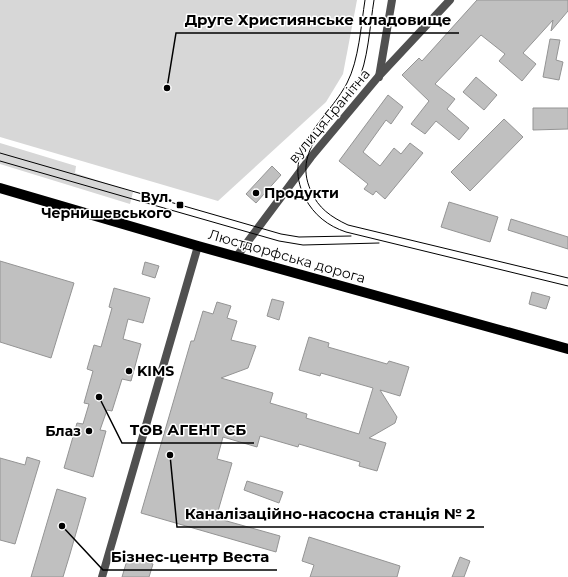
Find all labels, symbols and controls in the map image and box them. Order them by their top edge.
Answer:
callout: Друге Християнське кладовище [176,6,459,33]
text: Друге Християнське кладовище [185,10,451,29]
street label: вулиця Гранітна [284,65,374,167]
place label: Продукти [264,184,339,202]
place label: Вул. Чернишевського [41,188,172,222]
marker: Продукти [251,188,261,198]
marker: Вул. Чернишевського [175,200,185,210]
street label: Люстдорфська дорога [206,225,368,287]
place label: KIMS [137,362,174,380]
marker: KIMS [124,366,134,376]
callout: ТОВ АГЕНТ СБ [122,416,254,443]
text: ТОВ АГЕНТ СБ [130,420,246,439]
place label: Блаз [45,422,81,440]
marker: Блаз [84,426,94,436]
callout: Каналізаційно-насосна станція № 2 [177,500,484,527]
text: Каналізаційно-насосна станція № 2 [185,504,475,523]
callout: Бізнес-центр Веста [103,543,277,570]
text: Бізнес-центр Веста [111,547,269,566]

